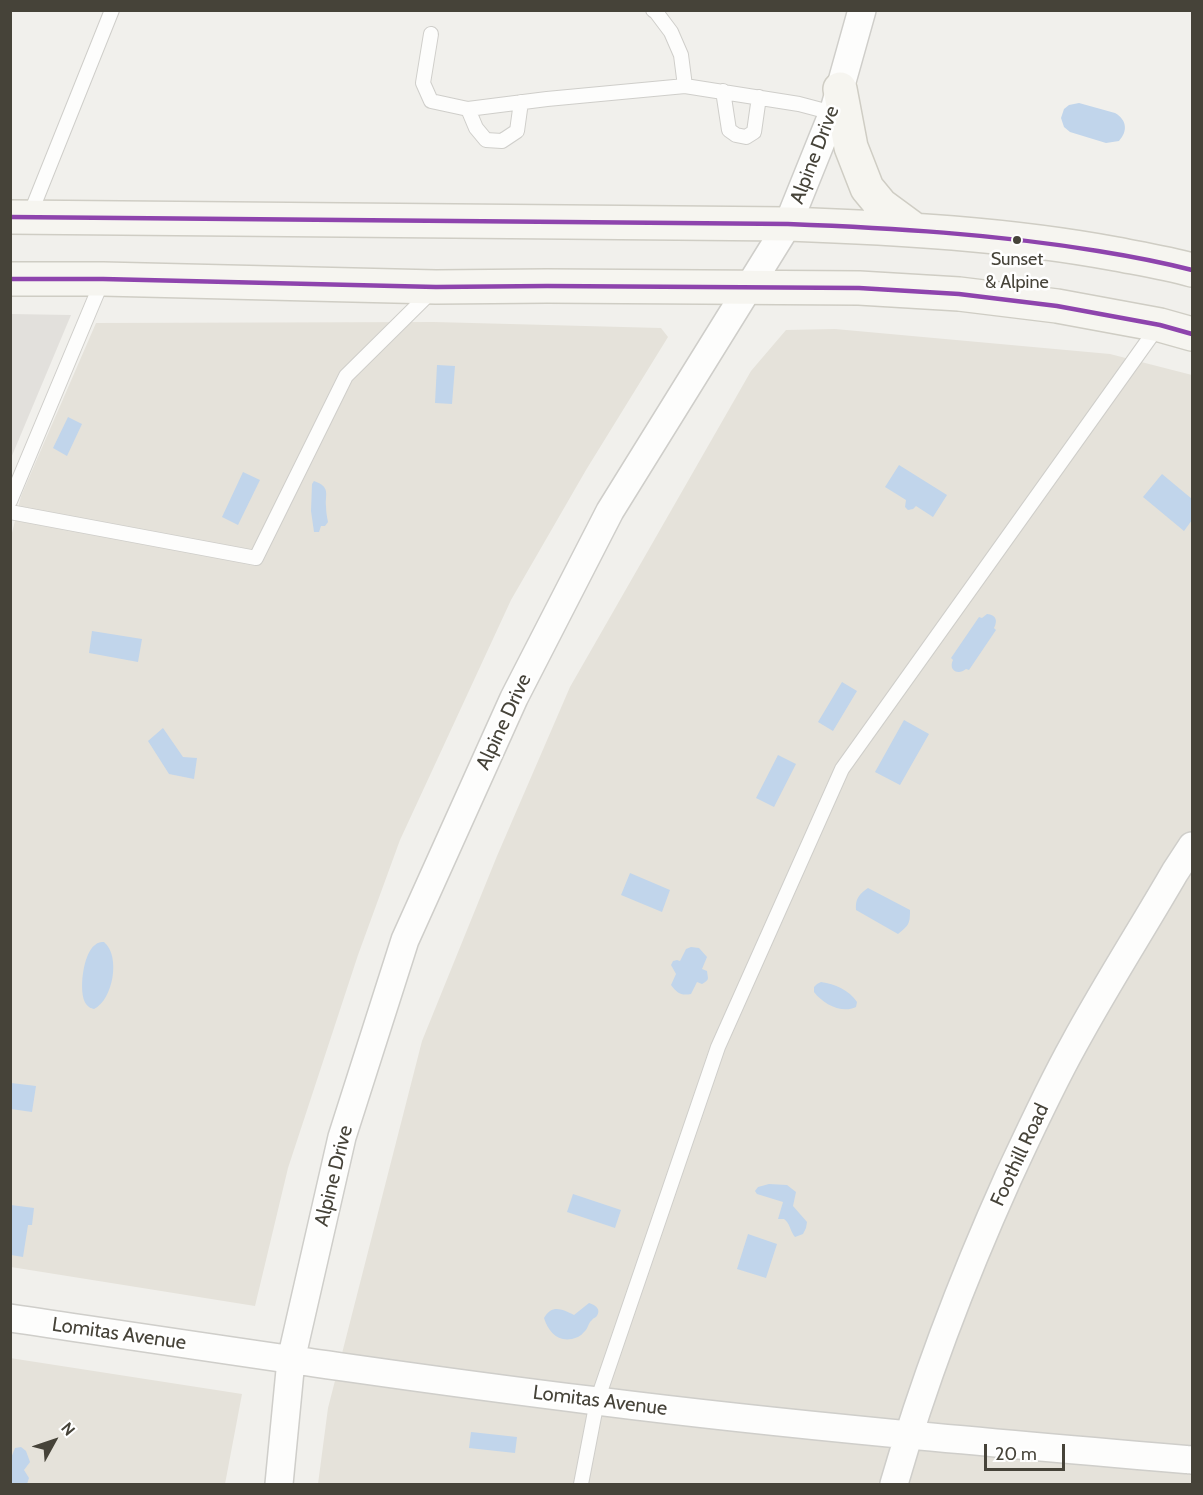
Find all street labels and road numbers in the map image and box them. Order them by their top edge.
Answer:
street label: Alpine Drive [785,103,845,207]
street label: Alpine Drive [471,670,537,774]
street label: Foothill Road [986,1100,1054,1210]
street label: Alpine Drive [310,1123,358,1229]
street label: Lomitas Avenue [50,1313,188,1355]
street label: Lomitas Avenue [531,1381,669,1421]

